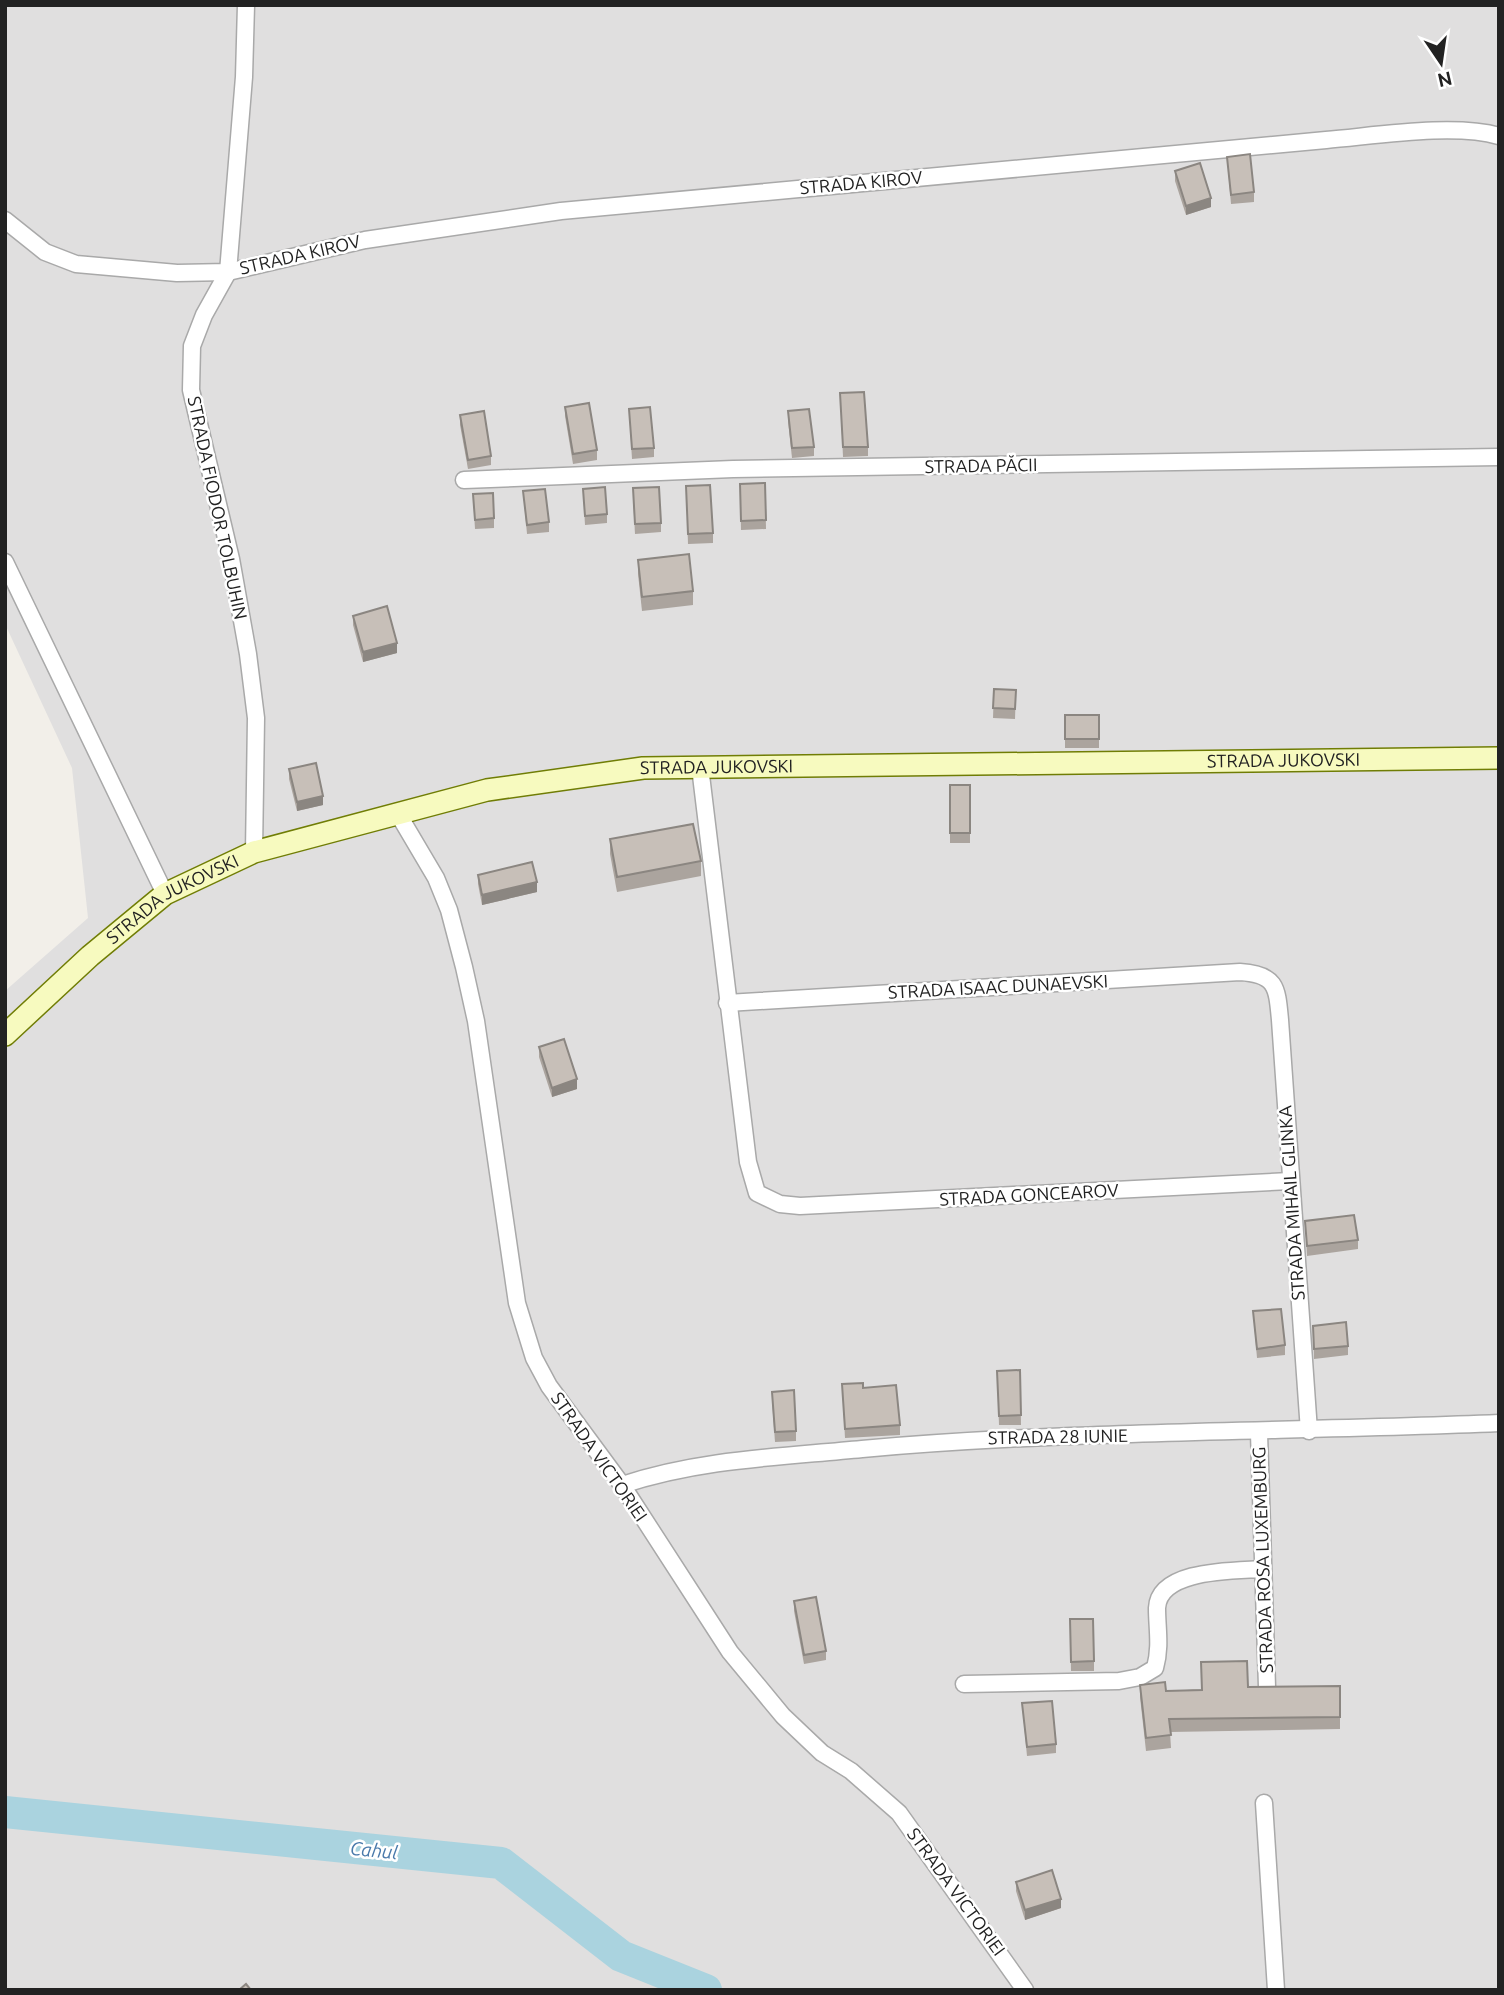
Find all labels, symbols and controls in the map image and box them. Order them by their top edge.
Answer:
north arrow [1406,28,1476,98]
text: N [1435,67,1454,92]
street label: STRADA KIROV [799,167,924,197]
street label: STRADA KIROV [238,230,363,278]
street label: STRADA FIODOR TOLBUHIN [185,394,251,621]
street label: STRADA PĂCII [924,454,1038,476]
street label: STRADA JUKOVSKI [1207,749,1360,770]
street label: STRADA JUKOVSKI [640,755,793,777]
street label: STRADA JUKOVSKI [102,850,241,947]
street label: STRADA ISAAC DUNAEVSKI [887,970,1108,1002]
street label: STRADA MIHAIL GLINKA [1274,1105,1308,1301]
street label: STRADA GONCEAROV [939,1179,1120,1209]
street label: STRADA VICTORIEI [548,1388,652,1525]
street label: STRADA 28 IUNIE [988,1425,1128,1447]
street label: STRADA ROSA LUXEMBURG [1248,1446,1276,1674]
street label: STRADA VICTORIEI [904,1824,1010,1959]
water label: Cahul [349,1837,400,1864]

